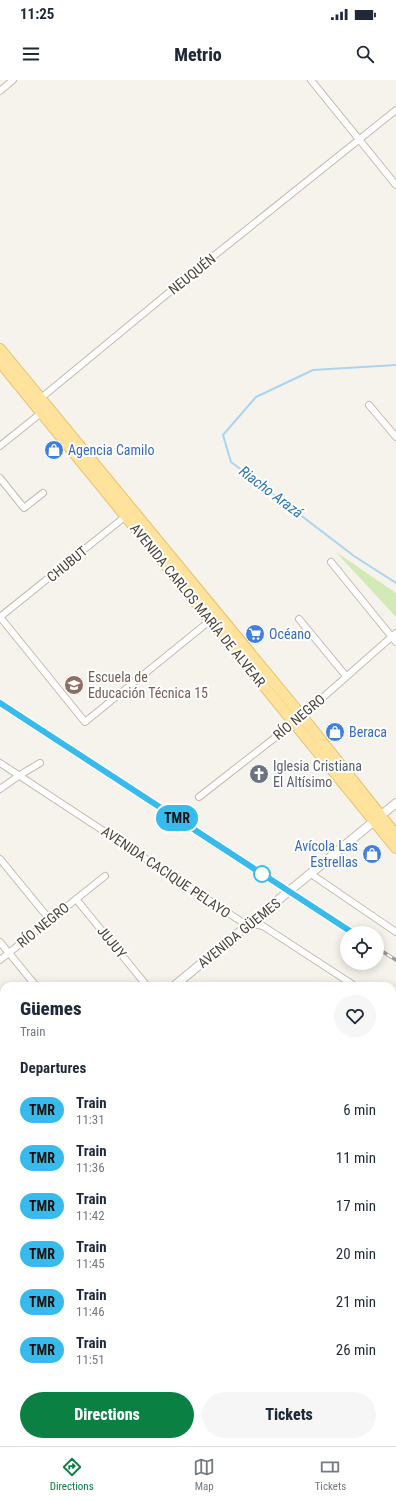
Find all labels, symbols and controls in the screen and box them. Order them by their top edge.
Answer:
text: 11:25 [20,5,54,23]
icon: menu [20,43,42,65]
icon: search [354,43,376,65]
text: Metrio [174,44,222,65]
street label: NEUQUÉN [165,250,219,298]
shop icon: Agencia Camilo [43,439,65,461]
place label: Agencia Camilo [68,442,155,458]
water label: Riacho Arazá [235,462,307,522]
street label: AVENIDA CARLOS MARÍA DE ALVEAR [127,520,270,690]
street label: CHUBUT [44,543,90,585]
supermarket icon: Océano [244,623,266,645]
place label: Océano [269,626,311,642]
place label: Escuela de Educación Técnica 15 [88,669,208,701]
school or university icon: Escuela de Educación Técnica 15 [63,674,85,696]
street label: RÍO NEGRO [269,690,328,743]
shop icon: Beraca [324,721,346,743]
place label: Beraca [349,724,387,740]
place label: Iglesia Cristiana El Altísimo [273,758,362,790]
church icon: Iglesia Cristiana El Altísimo [248,763,270,785]
line badge: TMR [154,805,200,831]
text: TMR [164,810,190,826]
street label: AVENIDA CACIQUE PELAYO [99,823,233,921]
place label: Avícola Las Estrellas [295,838,358,870]
shop icon: Avícola Las Estrellas [361,843,383,865]
unlabelled marker [253,865,271,883]
street label: AVENIDA GÜEMES [195,895,283,971]
street label: RÍO NEGRO [13,898,72,951]
street label: JUJUY [94,923,130,962]
map controls [340,926,384,970]
button: locate [340,926,384,970]
button: heart [334,995,376,1037]
text: Güemes [20,997,82,1020]
text: Train [20,1024,46,1039]
text: Departures [20,1059,86,1077]
text: Train [76,1094,107,1112]
text: 6 min [343,1101,376,1119]
text: TMR [29,1102,55,1118]
text: 11:31 [76,1112,105,1127]
text: Train [76,1142,107,1160]
text: 11 min [336,1149,376,1167]
text: TMR [29,1150,55,1166]
text: 11:36 [76,1160,105,1175]
text: Train [76,1190,107,1208]
text: 17 min [336,1197,376,1215]
text: TMR [29,1198,55,1214]
text: 11:42 [76,1208,105,1223]
text: Train [76,1238,107,1256]
text: 20 min [336,1245,376,1263]
text: TMR [29,1246,55,1262]
text: 11:45 [76,1256,105,1271]
text: Train [76,1286,107,1304]
text: 21 min [336,1293,376,1311]
text: TMR [29,1294,55,1310]
text: 11:46 [76,1304,105,1319]
text: Train [76,1334,107,1352]
text: 26 min [336,1341,376,1359]
text: TMR [29,1342,55,1358]
text: 11:51 [76,1352,105,1367]
button: Directions [20,1392,194,1438]
button: Tickets [202,1392,376,1438]
tab: Directions [50,1456,94,1493]
tab: Map [193,1456,215,1493]
tab: Tickets [315,1456,346,1493]

